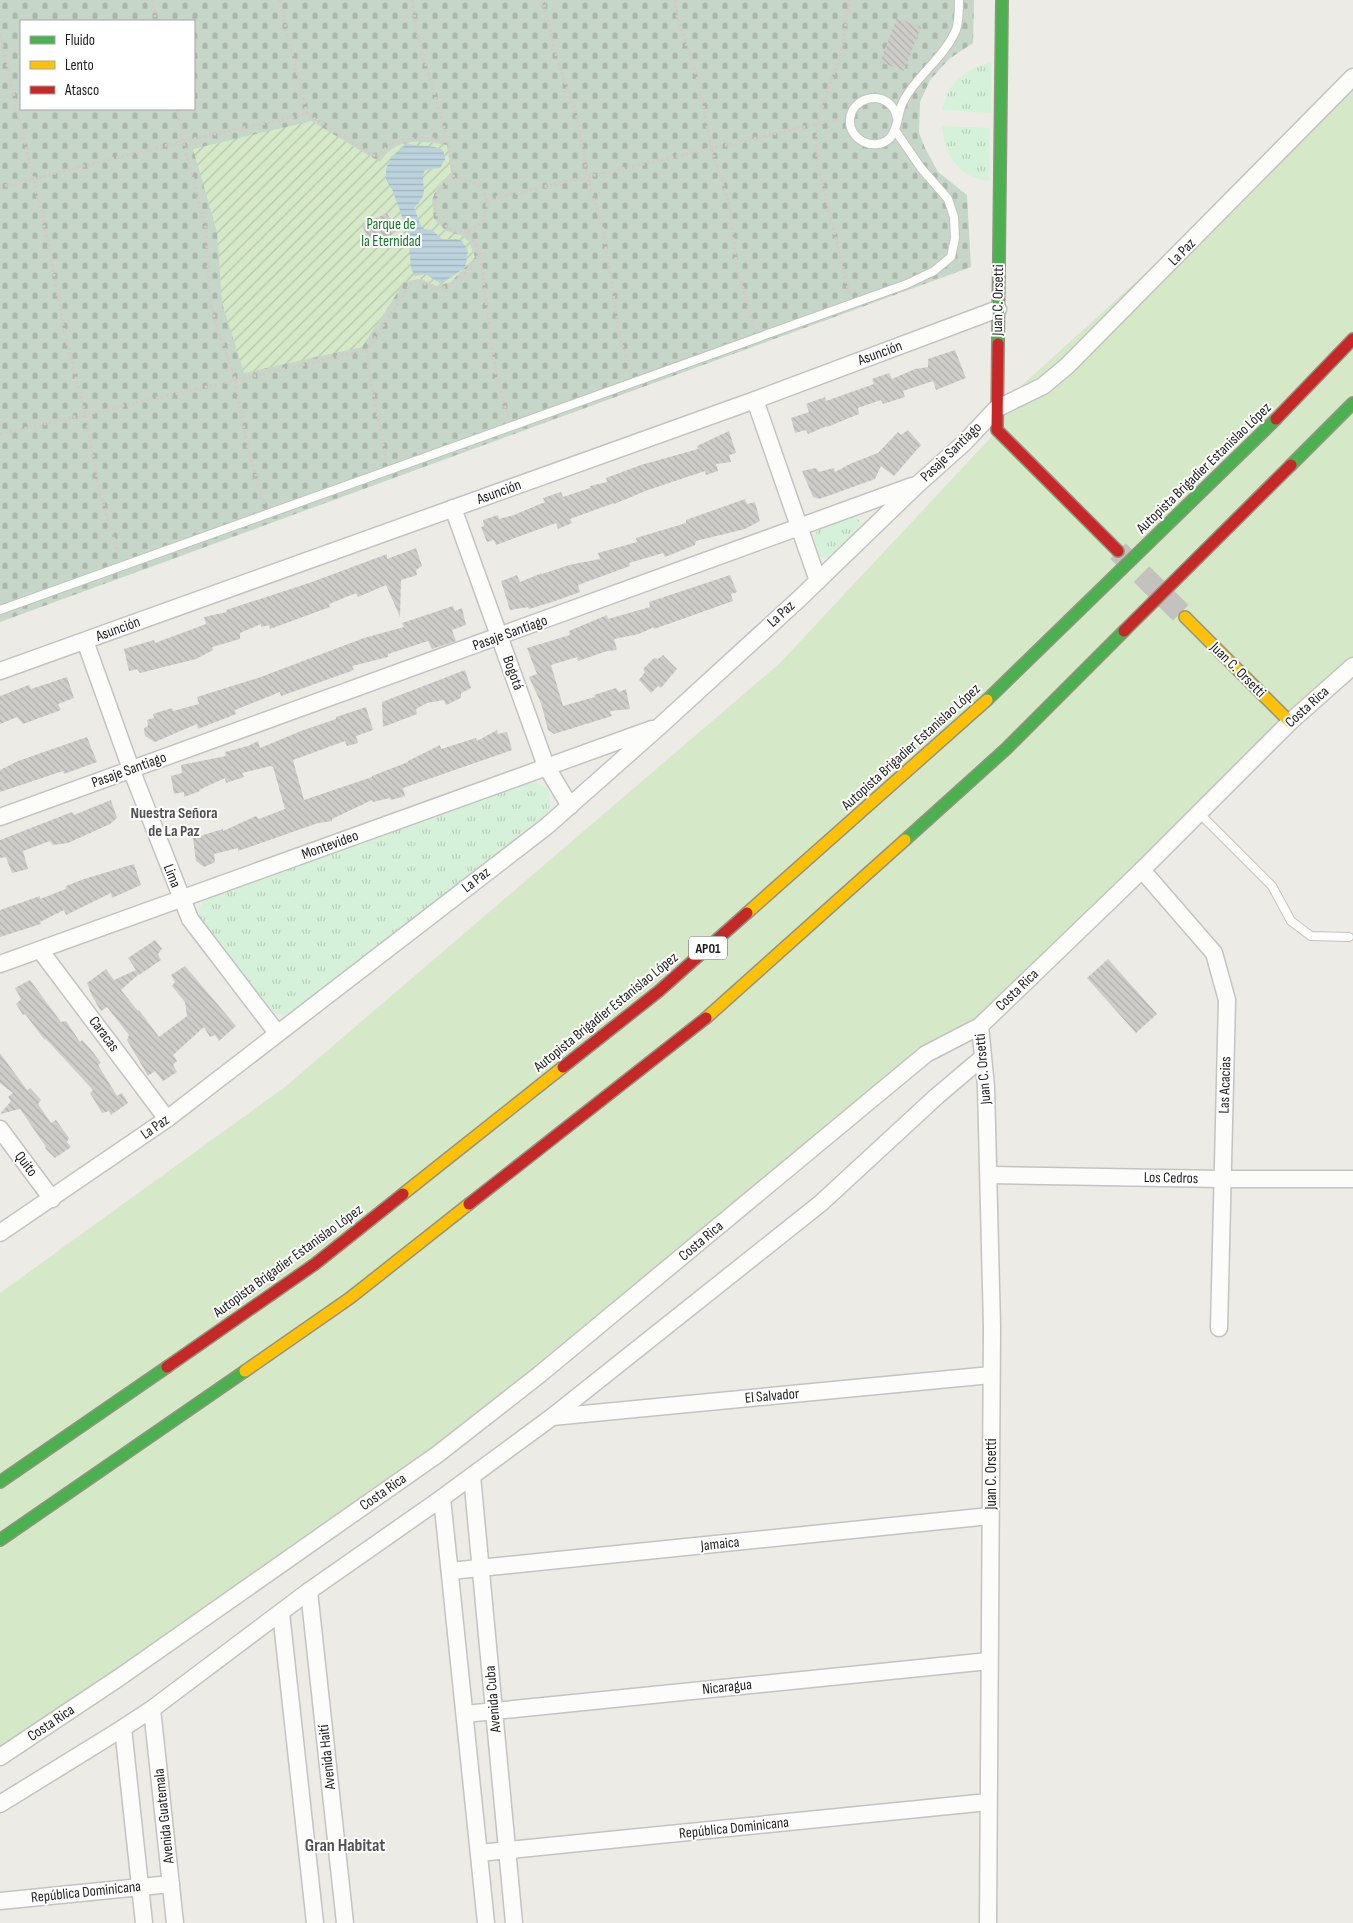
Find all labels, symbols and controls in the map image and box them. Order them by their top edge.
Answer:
legend [20,20,195,110]
text: Fluido [65,31,95,50]
text: Lento [65,56,94,75]
text: Atasco [64,81,99,100]
park label: Parque de la Eternidad [361,215,421,251]
street label: La Paz [1164,234,1200,270]
street label: Juan C. Orsetti [988,264,1008,337]
street label: Asunción [854,336,905,370]
street label: Autopista Brigadier Estanislao López [1132,398,1276,538]
street label: Pasaje Santiago [916,418,986,486]
street label: Asunción [473,475,524,509]
street label: La Paz [763,596,799,632]
street label: Pasaje Santiago [470,611,550,655]
street label: Asunción [92,612,143,646]
street label: Juan C. Orsetti [1205,637,1270,702]
street label: Bogotá [498,653,528,693]
street label: Autopista Brigadier Estanislao López [837,679,985,815]
street label: Costa Rica [1281,682,1333,732]
street label: Pasaje Santiago [89,748,169,792]
district label: Nuestra Señora de La Paz [131,804,217,841]
street label: Montevideo [299,826,361,864]
street label: Lima [159,862,185,891]
street label: La Paz [458,863,495,897]
road number: AP01 [689,936,727,960]
street label: Autopista Brigadier Estanislao López [529,947,683,1077]
street label: Costa Rica [991,965,1043,1015]
street label: Caracas [84,1012,124,1056]
street label: Juan C. Orsetti [970,1033,996,1106]
street label: Las Acacias [1215,1056,1235,1114]
street label: La Paz [137,1110,174,1144]
street label: Quito [10,1147,42,1181]
street label: Los Cedros [1144,1168,1198,1188]
street label: Autopista Brigadier Estanislao López [209,1200,367,1322]
street label: Costa Rica [675,1217,727,1265]
street label: El Salvador [744,1384,801,1408]
street label: Juan C. Orsetti [982,1438,1001,1511]
street label: Costa Rica [356,1469,410,1515]
street label: Jamaica [699,1533,740,1556]
street label: Avenida Cuba [481,1665,505,1734]
street label: Nicaragua [701,1675,753,1699]
street label: Costa Rica [24,1700,78,1746]
street label: Avenida Haití [314,1723,340,1791]
street label: Avenida Guatemala [150,1767,179,1866]
street label: República Dominicana [678,1813,790,1843]
district label: Gran Habitat [305,1835,385,1856]
street label: República Dominicana [30,1877,142,1907]

